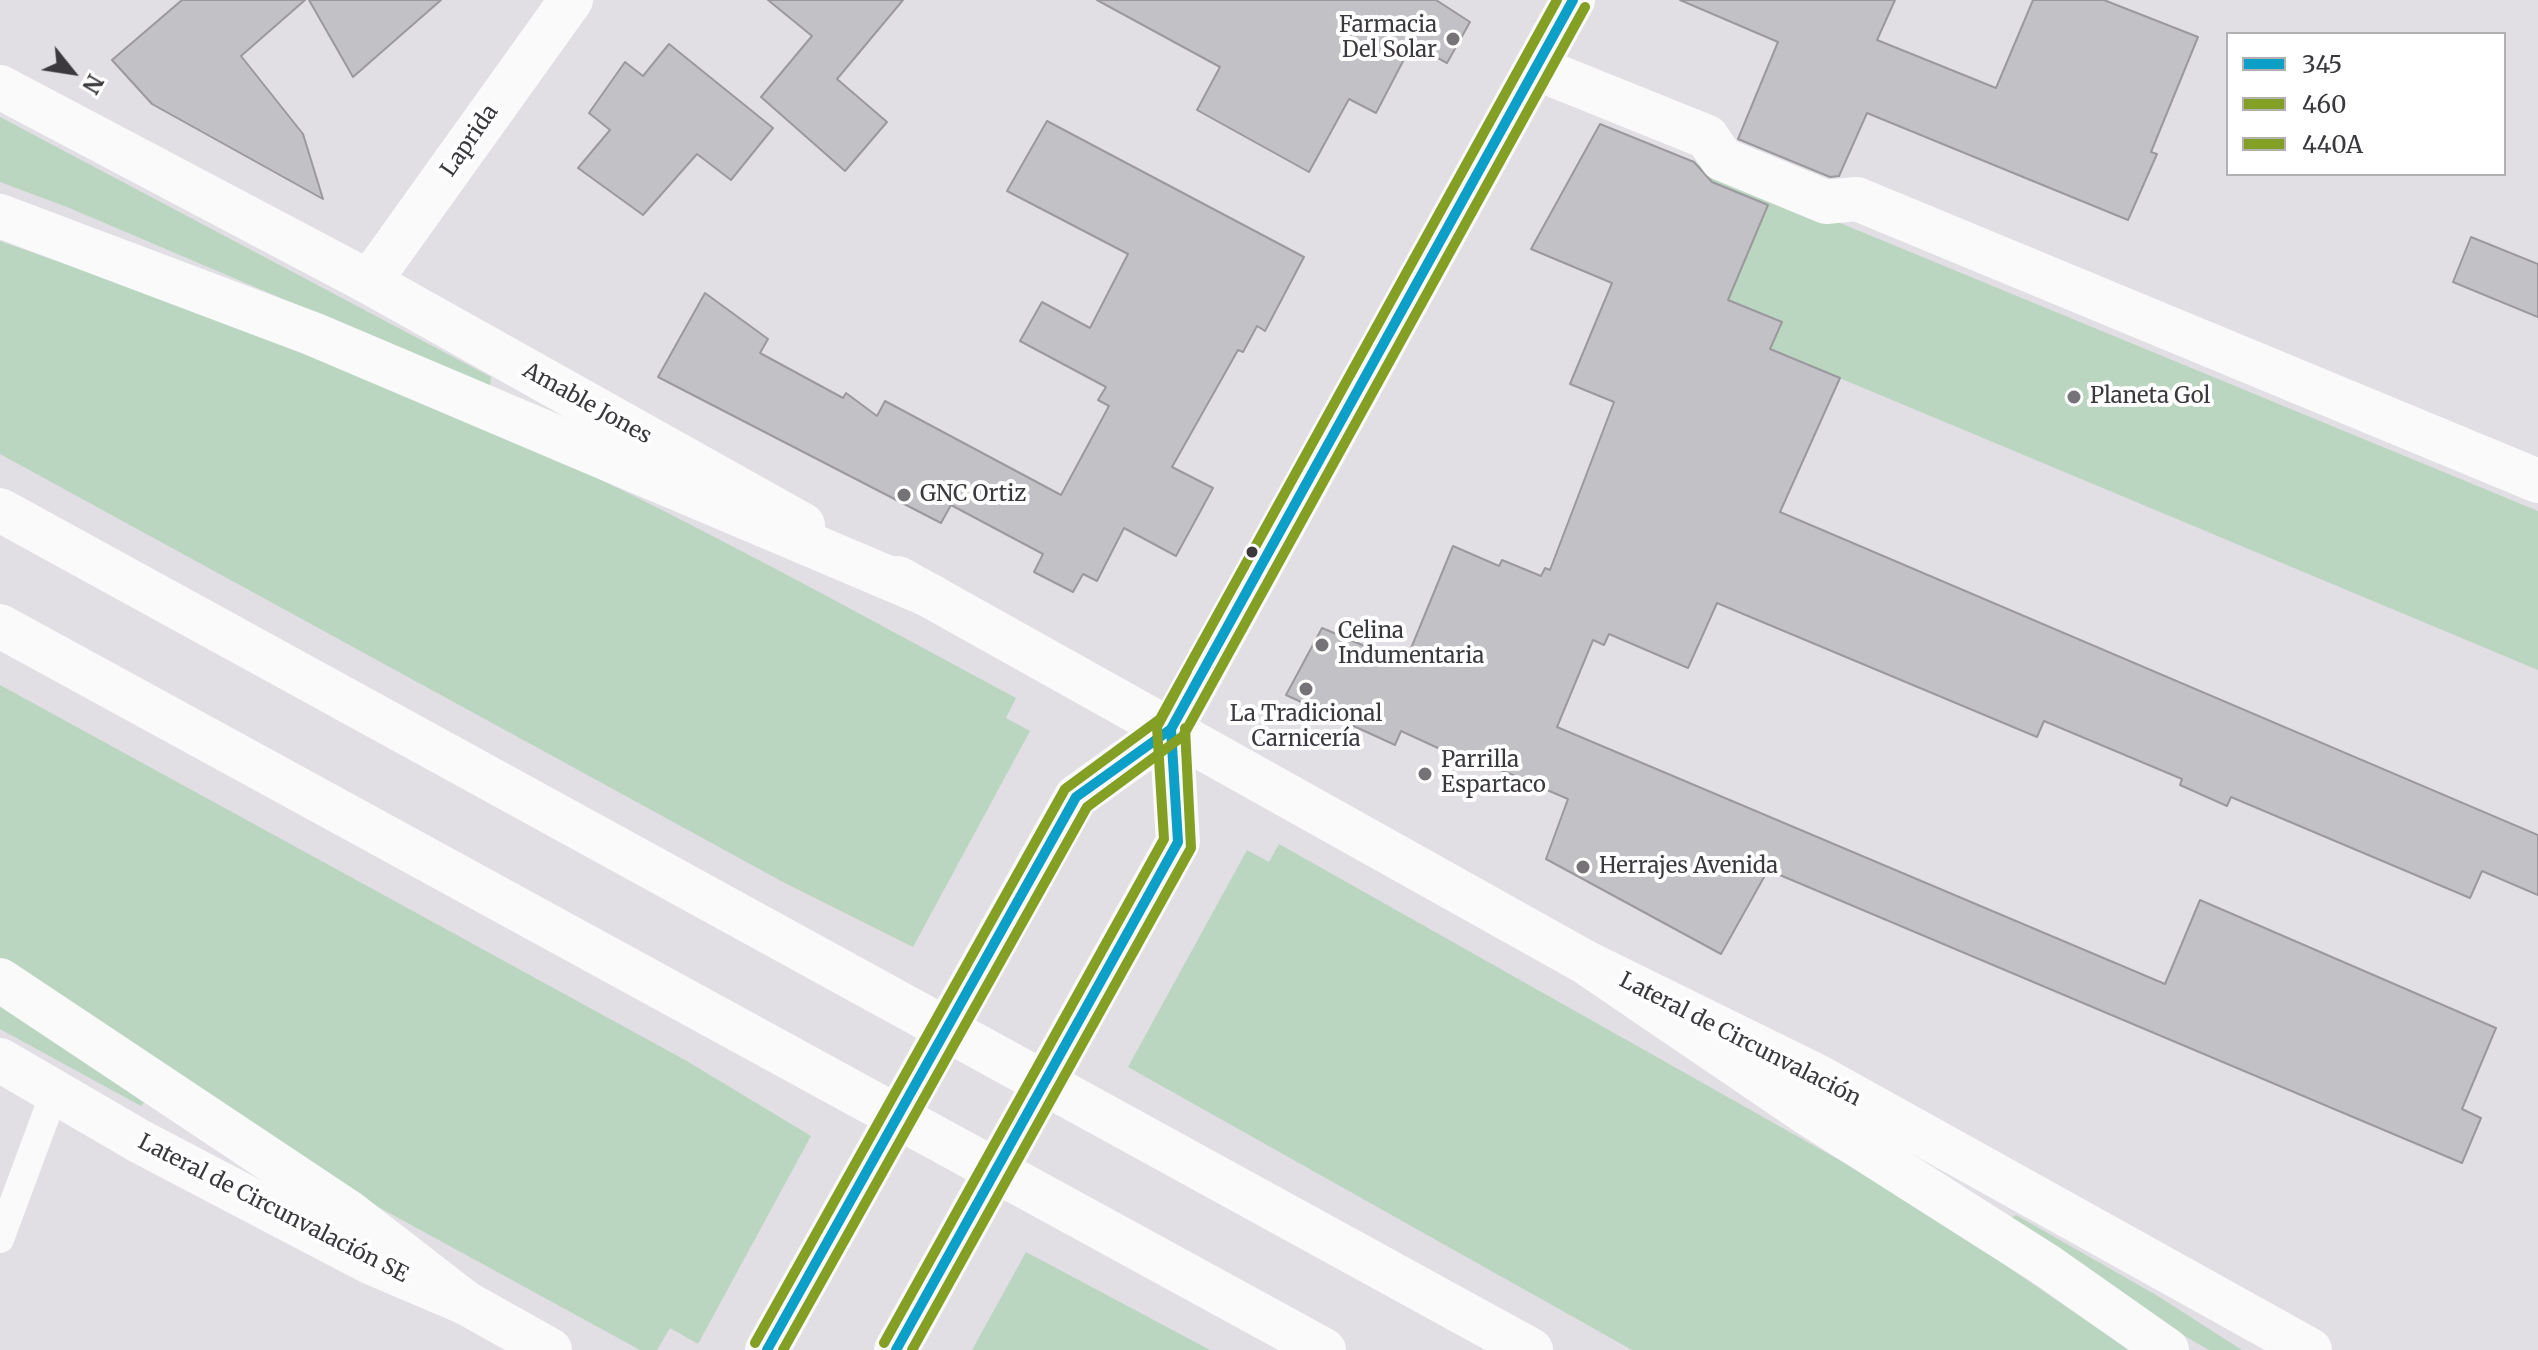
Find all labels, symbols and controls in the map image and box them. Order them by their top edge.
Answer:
place label: Farmacia Del Solar [1339,13,1437,64]
marker: Farmacia Del Solar [1444,30,1462,48]
north arrow [32,32,112,112]
legend [2226,32,2506,176]
text: 345 [2302,49,2342,80]
text: N [76,69,109,99]
text: 460 [2302,89,2347,120]
street label: Laprida [436,100,504,182]
text: 440A [2302,129,2363,160]
street label: Amable Jones [518,358,656,450]
place label: Planeta Gol [2090,384,2210,410]
marker: Planeta Gol [2065,388,2083,406]
place label: GNC Ortiz [920,482,1026,508]
marker: GNC Ortiz [895,486,913,504]
unlabelled marker [1244,544,1260,560]
place label: Celina Indumentaria [1338,619,1484,670]
marker: Celina Indumentaria [1313,636,1331,654]
marker: La Tradicional Carnicería [1297,680,1315,698]
place label: La Tradicional Carnicería [1230,702,1382,754]
place label: Parrilla Espartaco [1441,748,1546,800]
marker: Parrilla Espartaco [1416,765,1434,783]
place label: Herrajes Avenida [1599,854,1778,880]
marker: Herrajes Avenida [1574,858,1592,876]
street label: Lateral de Circunvalación [1615,968,1865,1112]
street label: Lateral de Circunvalación SE [134,1129,412,1289]

